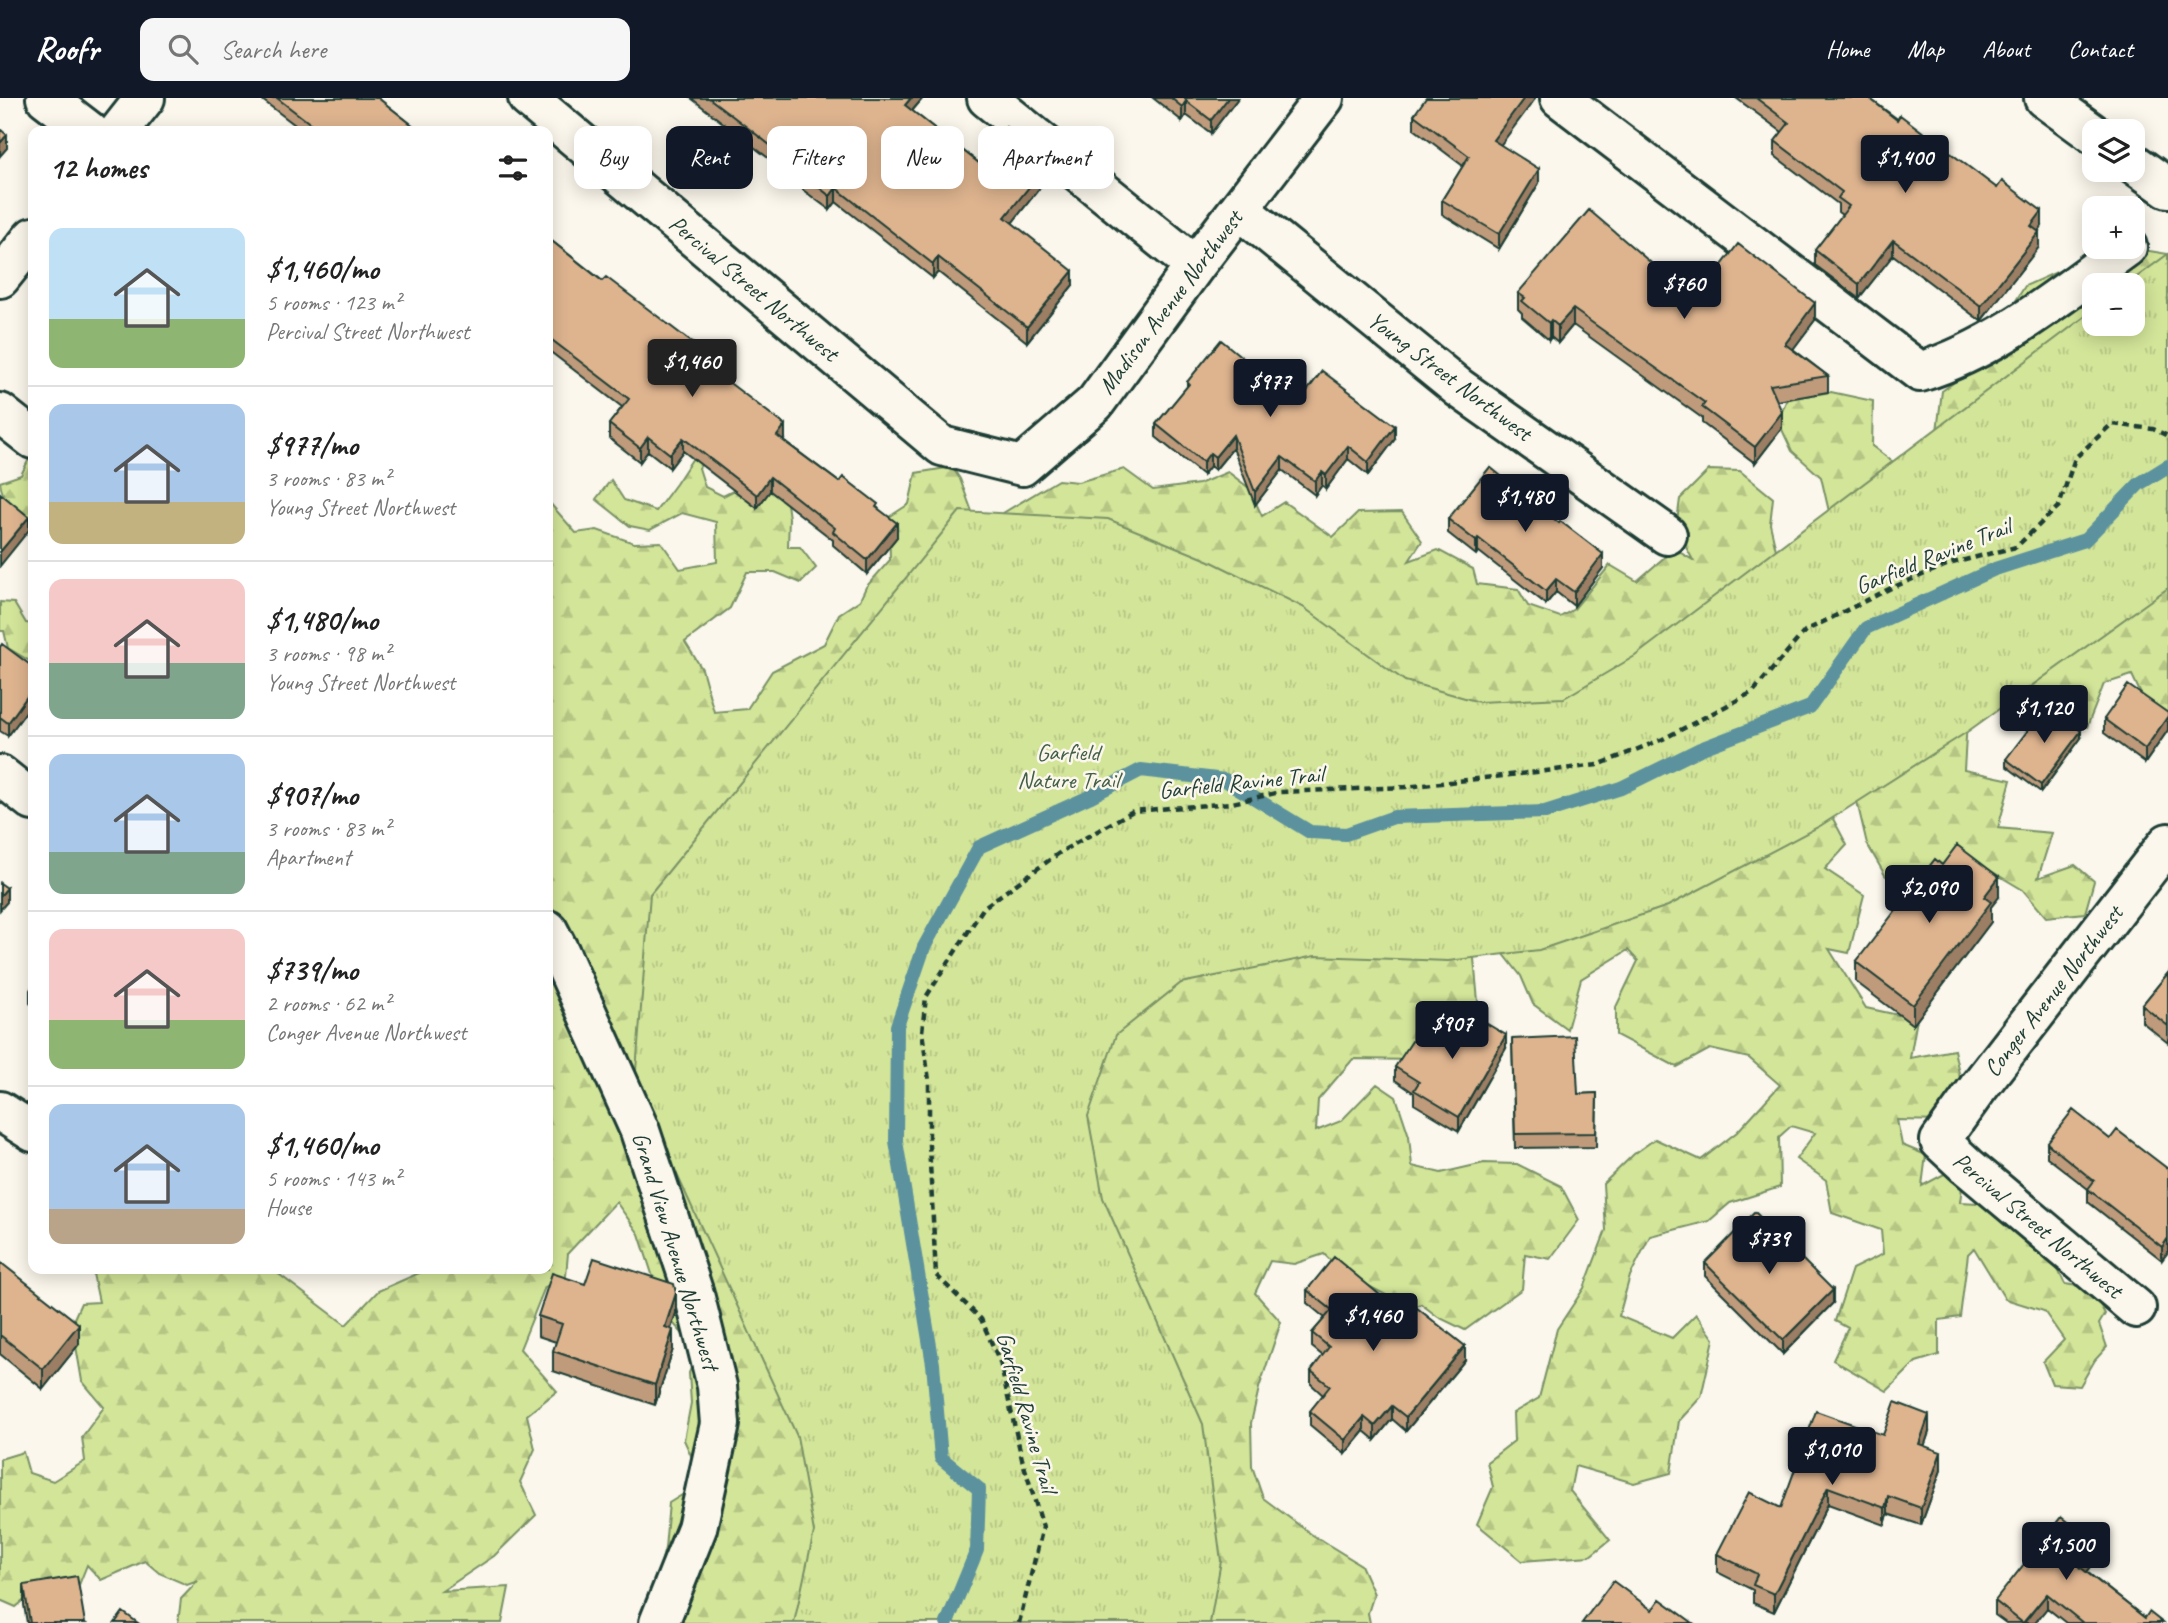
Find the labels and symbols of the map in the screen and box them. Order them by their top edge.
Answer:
pin: $1,400 [1848,136,1962,195]
street label: Madison Avenue Northwest [1091,202,1250,400]
street label: Percival Street Northwest [663,208,846,369]
pin: $760 [1643,262,1725,321]
street label: Young Street Northwest [1362,305,1539,449]
pin: $1,460 [635,340,749,399]
pin: $977 [1229,360,1311,419]
pin: $1,480 [1468,474,1582,534]
street label: Garfield Ravine Trail [1851,510,2019,601]
pin: $1,120 [1987,686,2101,745]
park label: Garfield Nature Trail [1017,737,1123,795]
street label: Garfield Ravine Trail [1157,758,1329,806]
pin: $2,090 [1872,866,1986,925]
street label: Conger Avenue Northwest [1977,898,2130,1083]
pin: $907 [1411,1002,1493,1061]
street label: Grand View Avenue Northwest [626,1129,727,1376]
street label: Percival Street Northwest [1947,1145,2130,1306]
pin: $739 [1728,1216,1810,1276]
pin: $1,460 [1316,1294,1430,1353]
street label: Garfield Ravine Trail [990,1328,1065,1499]
pin: $1,010 [1775,1428,1889,1487]
pin: $1,500 [2009,1522,2123,1582]

